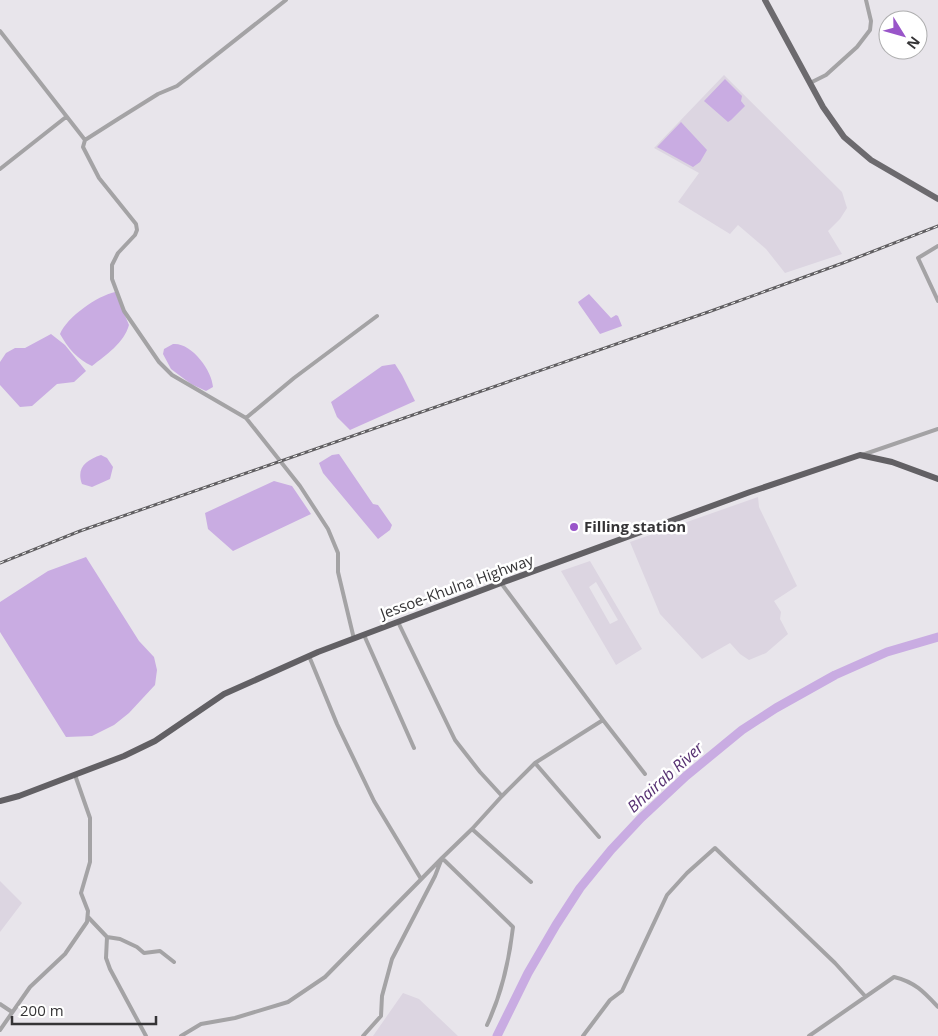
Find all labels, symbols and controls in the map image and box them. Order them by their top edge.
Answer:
north arrow [878,10,928,60]
text: N [903,33,925,53]
place label: Filling station [584,516,686,536]
marker: Filling station [568,521,580,533]
street label: Jessoe-Khulna Highway [375,549,536,624]
water label: Bhairab River [622,736,708,817]
scale bar [12,994,156,1026]
text: 200 m [20,1000,64,1020]

